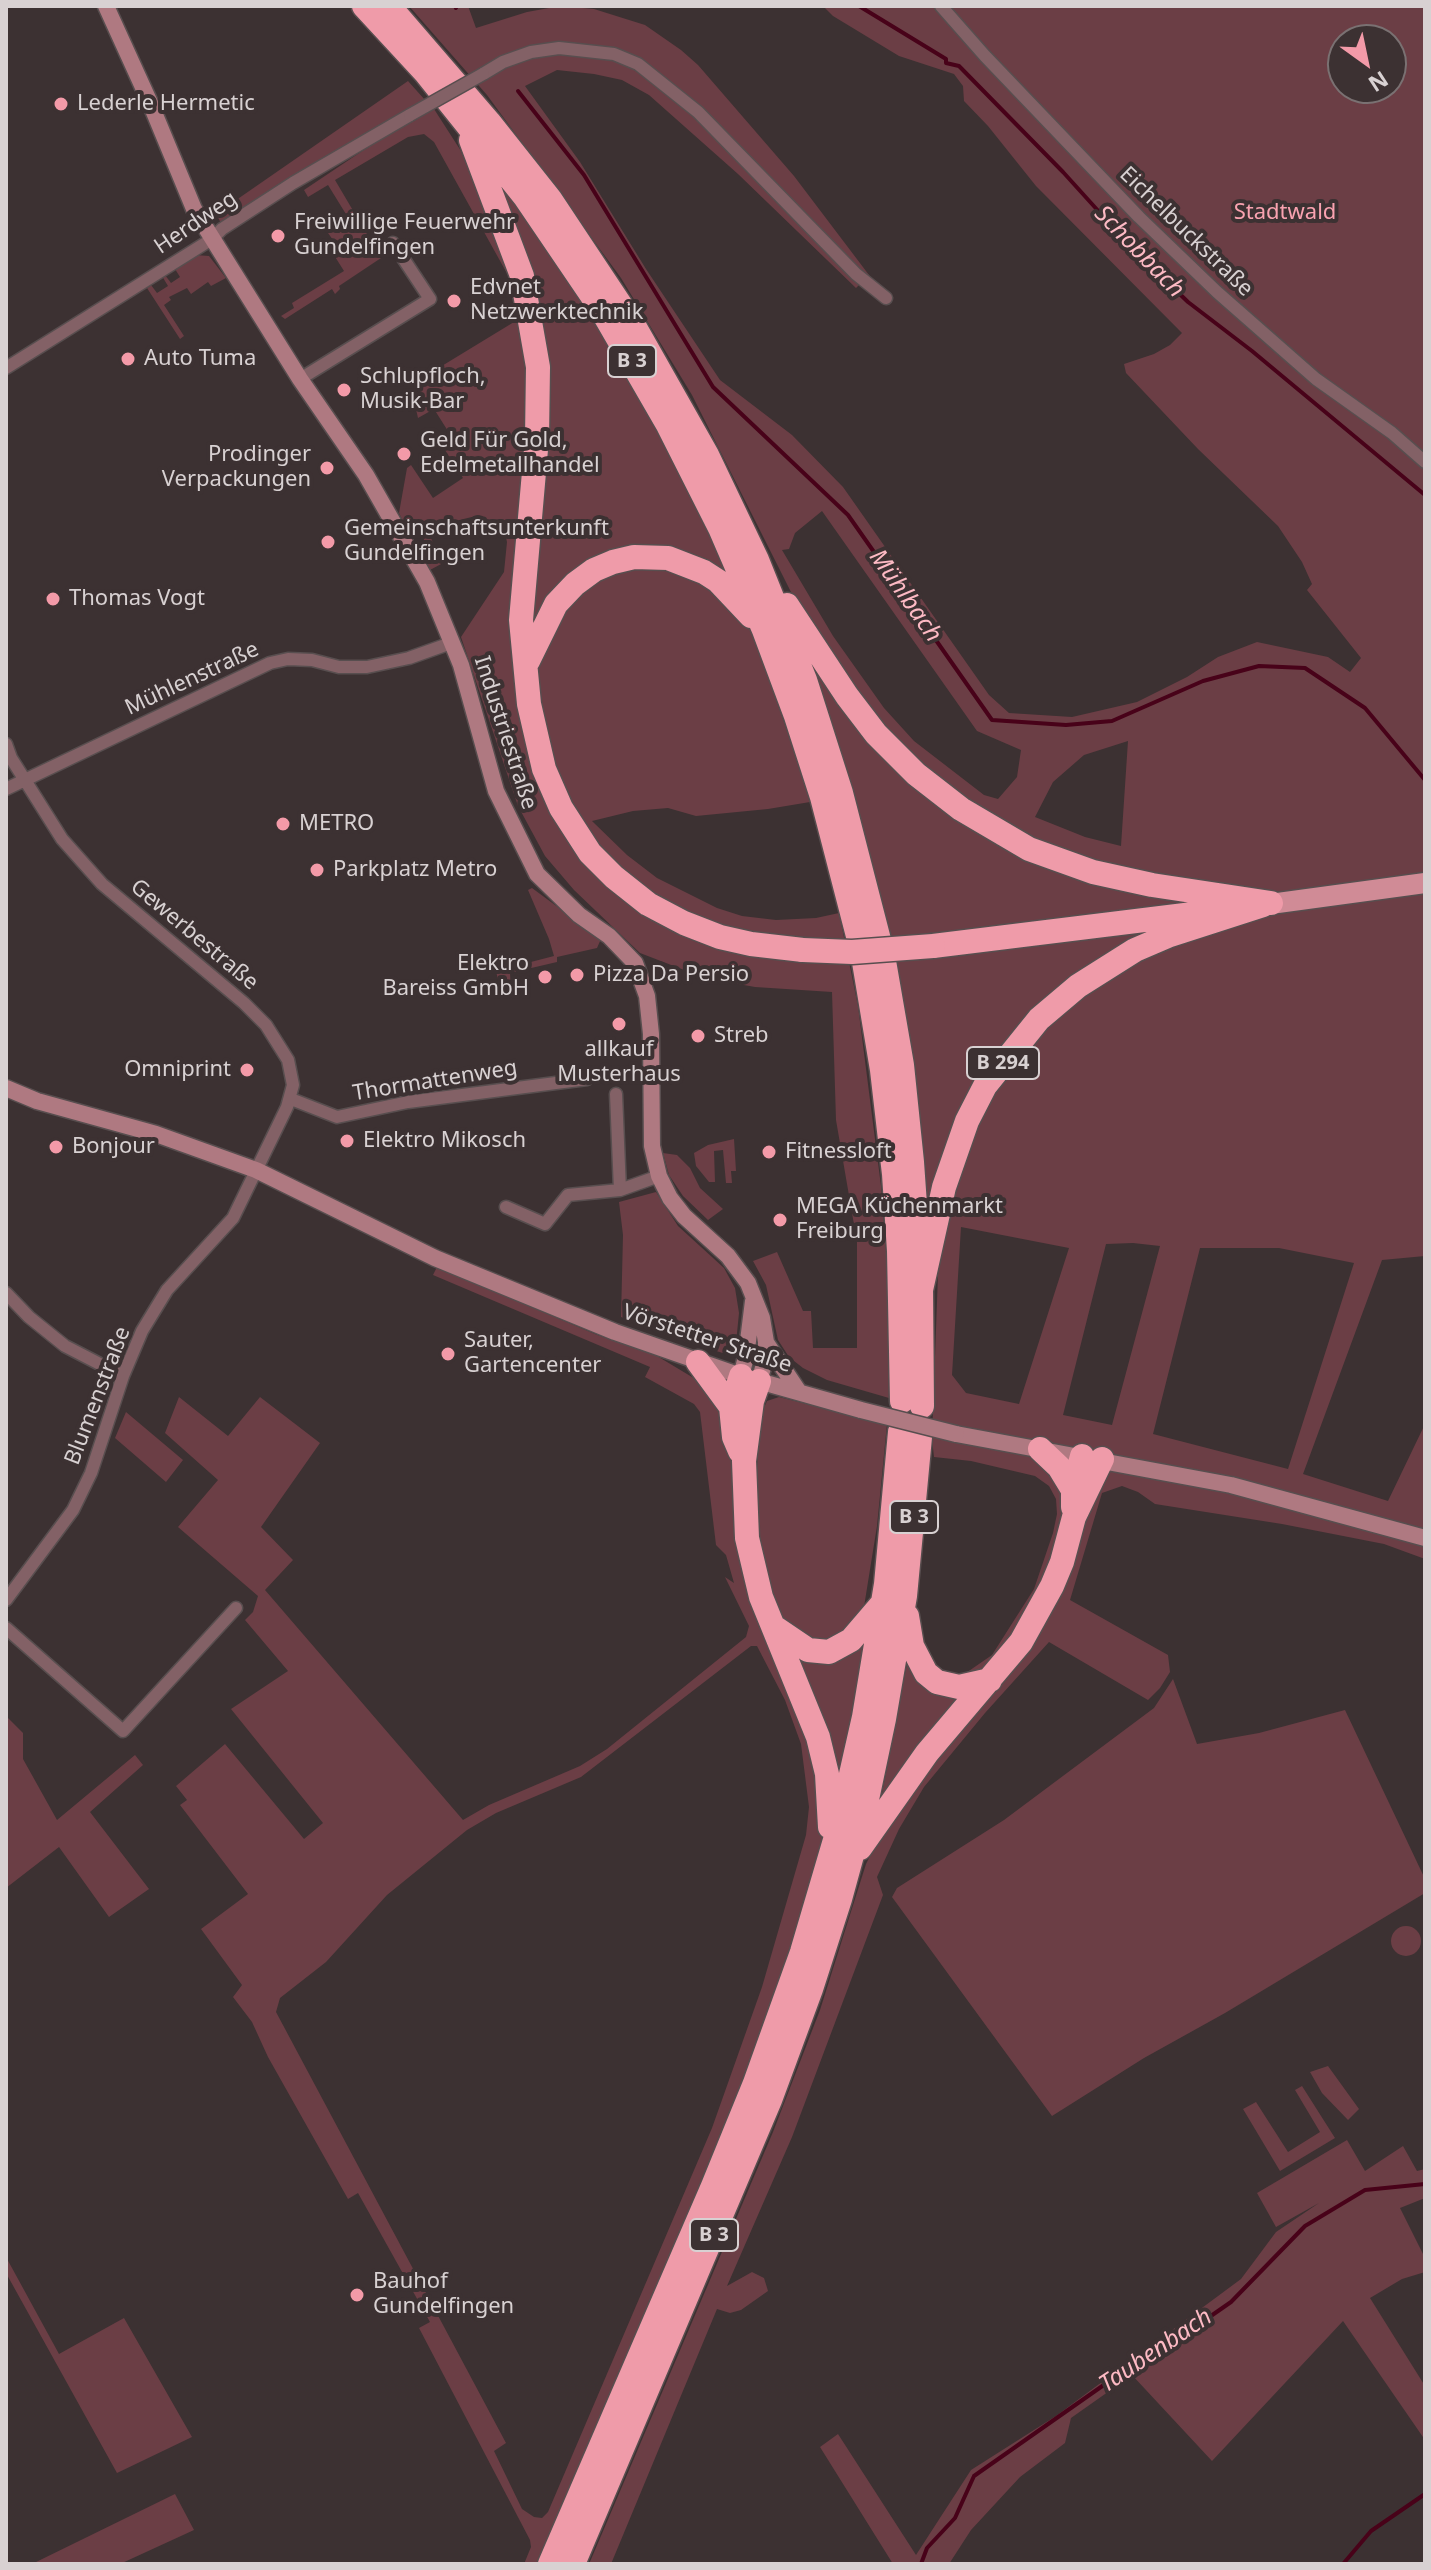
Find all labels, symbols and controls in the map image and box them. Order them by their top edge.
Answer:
north arrow [1327,24,1407,104]
text: N [1363,65,1395,100]
place label: Lederle Hermetic [77,91,255,117]
marker: Lederle Hermetic [52,95,70,113]
street label: Eichelbuckstraße [1114,162,1258,302]
street label: Herdweg [150,186,242,260]
water label: Schobbach [1088,200,1190,304]
park label: Stadtwald [1234,200,1336,226]
place label: Freiwillige Feuerwehr Gundelfingen [294,210,515,262]
marker: Freiwillige Feuerwehr Gundelfingen [269,227,287,245]
place label: Edvnet Netzwerktechnik [470,275,643,326]
marker: Edvnet Netzwerktechnik [445,292,463,310]
road number: B 3 [608,345,656,377]
place label: Auto Tuma [144,346,256,372]
marker: Auto Tuma [119,350,137,368]
place label: Schlupfloch, Musik-Bar [360,364,486,416]
marker: Schlupfloch, Musik-Bar [335,381,353,399]
place label: Geld Für Gold, Edelmetallhandel [420,428,600,480]
place label: Prodinger Verpackungen [162,442,311,494]
marker: Geld Für Gold, Edelmetallhandel [395,445,413,463]
marker: Prodinger Verpackungen [318,459,336,477]
place label: Gemeinschaftsunterkunft Gundelfingen [344,516,609,568]
marker: Gemeinschaftsunterkunft Gundelfingen [319,533,337,551]
water label: Mühlbach [863,544,947,648]
place label: Thomas Vogt [69,586,205,612]
marker: Thomas Vogt [44,590,62,608]
street label: Mühlenstraße [121,636,263,722]
street label: Industriestraße [468,653,542,813]
place label: METRO [299,811,374,837]
marker: METRO [274,815,292,833]
place label: Parkplatz Metro [333,857,497,883]
marker: Parkplatz Metro [308,861,326,879]
street label: Gewerbestraße [125,874,263,996]
place label: Elektro Bareiss GmbH [382,951,529,1002]
place label: Pizza Da Persio [593,962,749,988]
marker: Pizza Da Persio [568,966,586,984]
marker: Elektro Bareiss GmbH [536,968,554,986]
marker: allkauf Musterhaus [610,1015,628,1033]
place label: Streb [714,1023,769,1049]
marker: Streb [689,1027,707,1045]
place label: allkauf Musterhaus [557,1037,681,1088]
road number: B 294 [967,1047,1039,1079]
street label: Thormattenweg [351,1055,519,1107]
place label: Omniprint [124,1057,231,1083]
marker: Omniprint [238,1061,256,1079]
place label: Elektro Mikosch [363,1128,526,1154]
marker: Elektro Mikosch [338,1132,356,1150]
place label: Bonjour [72,1134,155,1160]
marker: Bonjour [47,1138,65,1156]
place label: Fitnessloft [785,1139,892,1165]
marker: Fitnessloft [760,1143,778,1161]
place label: MEGA Küchenmarkt Freiburg [796,1194,1003,1246]
marker: MEGA Küchenmarkt Freiburg [771,1211,789,1229]
street label: Vörstetter Straße [619,1299,795,1379]
street label: Blumenstraße [60,1323,136,1469]
place label: Sauter, Gartencenter [464,1328,601,1380]
marker: Sauter, Gartencenter [439,1345,457,1363]
road number: B 3 [890,1501,938,1533]
road number: B 3 [690,2219,738,2251]
place label: Bauhof Gundelfingen [373,2269,514,2320]
marker: Bauhof Gundelfingen [348,2286,366,2304]
water label: Taubenbach [1094,2303,1218,2399]

